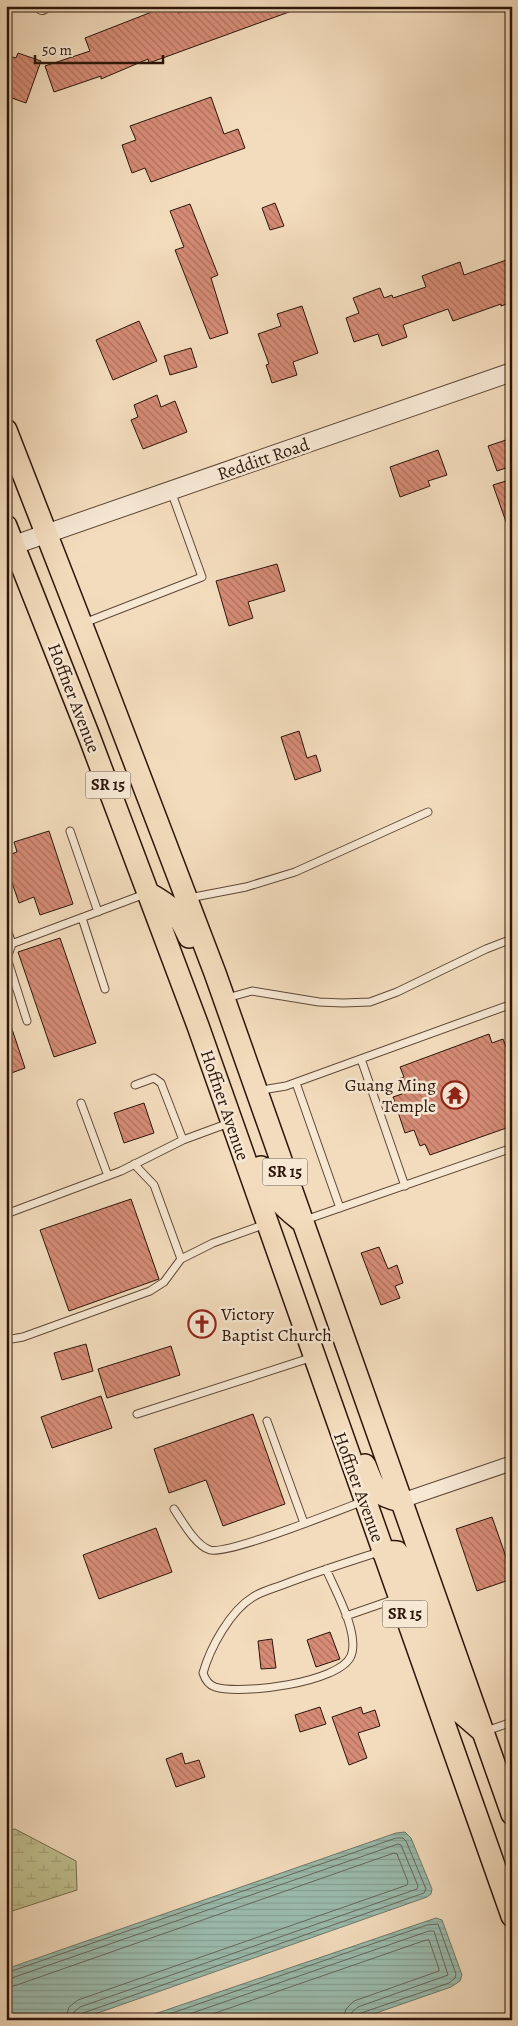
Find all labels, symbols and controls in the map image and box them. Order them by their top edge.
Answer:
scale bar [35,32,162,64]
text: 50 m [42,40,72,60]
street label: Redditt Road [214,432,313,486]
street label: Hoffner Avenue [42,640,106,756]
road number: SR 15 [86,772,130,798]
street label: Hoffner Avenue [195,1046,255,1164]
place label: Guang Ming Temple [345,1073,436,1118]
temple icon: Guang Ming Temple [440,1080,470,1110]
road number: SR 15 [262,1158,308,1186]
place label: Victory Baptist Church [220,1302,332,1347]
church icon: Victory Baptist Church [187,1309,217,1339]
street label: Hoffner Avenue [328,1429,390,1545]
road number: SR 15 [382,1600,428,1628]

